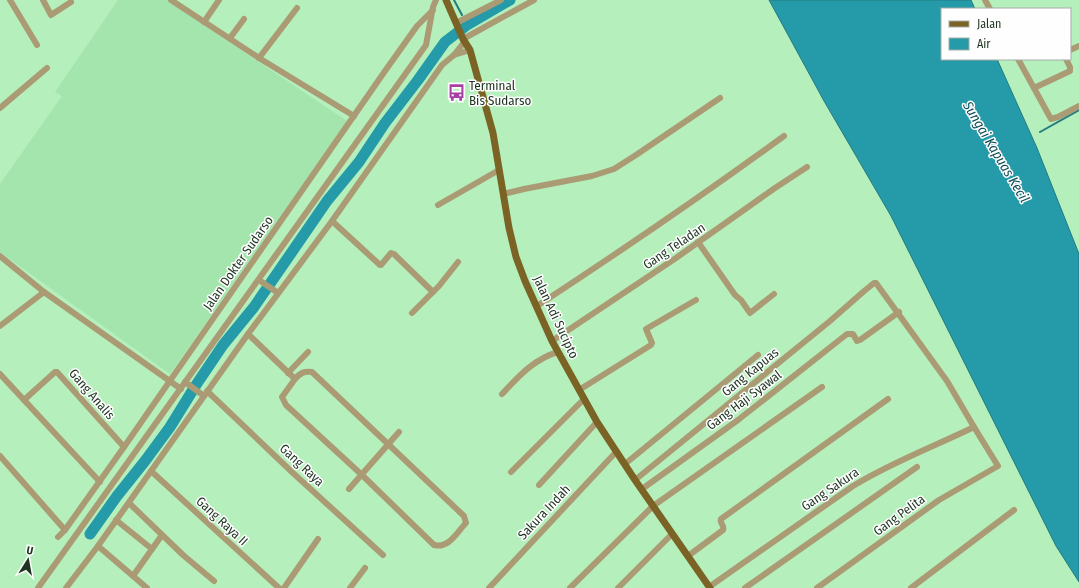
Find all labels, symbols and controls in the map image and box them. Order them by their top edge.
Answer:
legend [941,8,1071,60]
text: Jalan [977,17,1001,31]
text: Air [977,37,991,51]
place label: Terminal Bis Sudarso [469,78,531,108]
bus stop icon: Terminal Bis Sudarso [446,82,466,102]
water label: Sungai Kapuas Kecil [959,97,1033,206]
street label: Jalan Dokter Sudarso [200,213,276,313]
street label: Gang Teladan [640,220,708,272]
street label: Jalan Adi Sucipto [530,273,582,361]
street label: Gang Kapuas [719,344,782,399]
street label: Gang Analis [66,366,118,423]
street label: Gang Haji Syawal [704,367,785,433]
street label: Gang Raya [277,441,327,489]
street label: Gang Sakura [798,464,862,514]
street label: Sakura Indah [515,481,573,543]
street label: Gang Pelita [870,491,928,539]
street label: Gang Raya II [193,493,251,549]
north arrow [8,540,48,580]
text: U [25,544,34,558]

